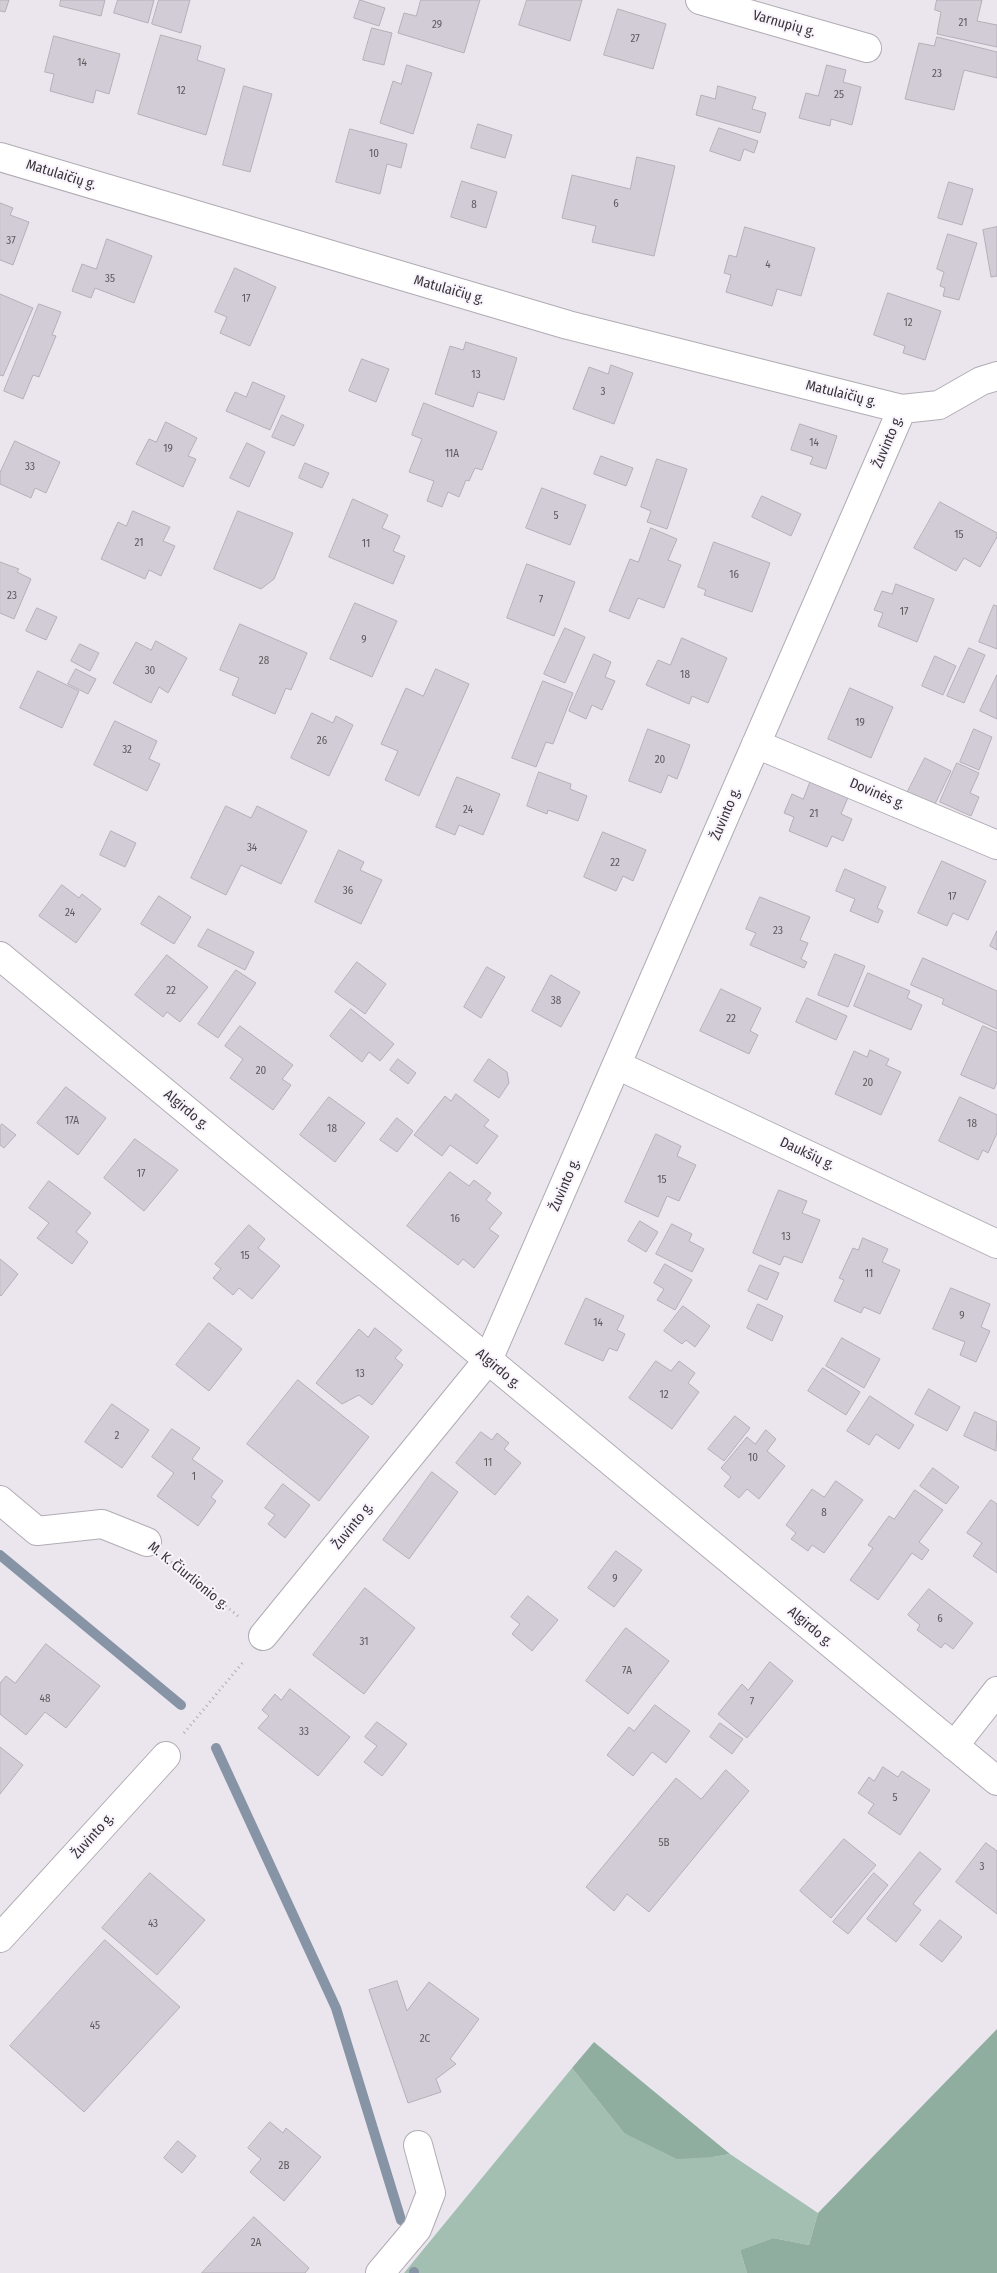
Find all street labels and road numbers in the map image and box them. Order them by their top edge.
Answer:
street label: Varnupių g. [751,7,817,41]
street label: Matulaičių g. [24,156,98,194]
street label: Matulaičių g. [412,272,486,308]
street label: Matulaičių g. [804,377,878,411]
street label: Žuvinto g. [869,413,907,471]
street label: Dovinės g. [847,775,907,813]
street label: Žuvinto g. [707,785,745,843]
street label: Algirdo g. [160,1086,212,1134]
street label: Daukšių g. [777,1134,837,1174]
street label: Žuvinto g. [546,1156,584,1214]
street label: Algirdo g. [472,1345,524,1393]
street label: Žuvinto g. [329,1499,377,1553]
street label: M. K. Čiurlionio g. [144,1539,232,1613]
street label: Algirdo g. [784,1603,836,1651]
street label: Žuvinto g. [68,1810,118,1862]

